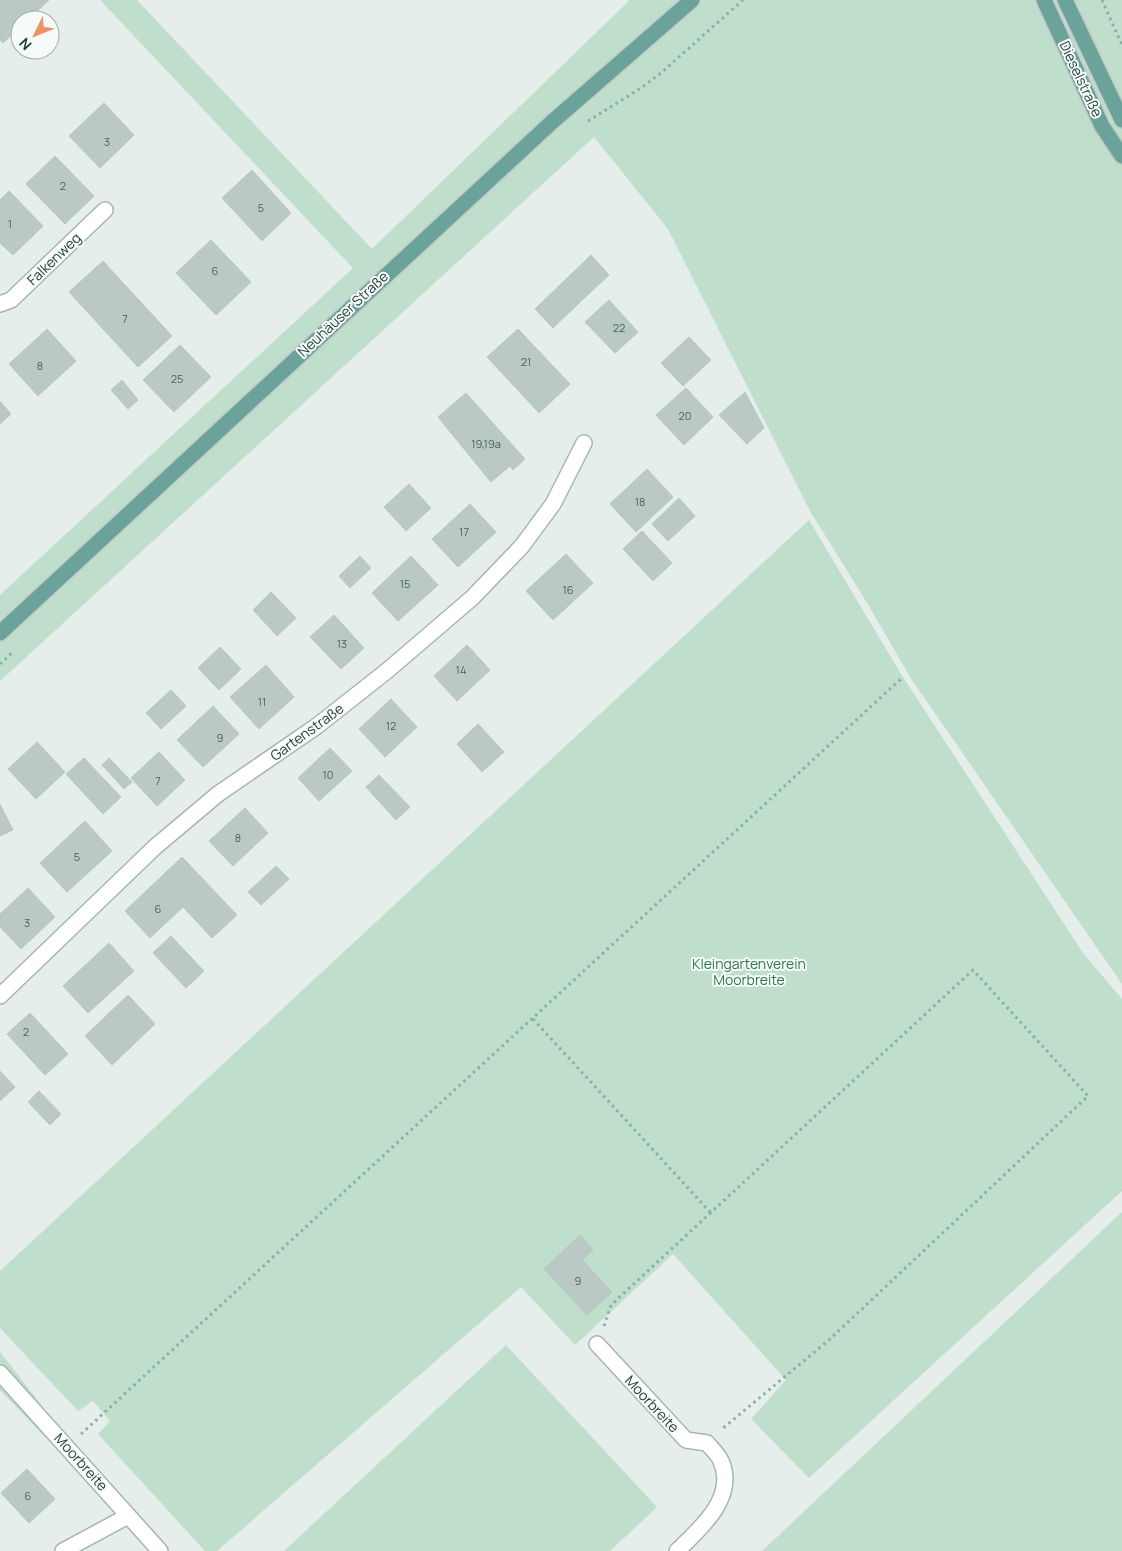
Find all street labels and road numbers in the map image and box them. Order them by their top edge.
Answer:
street label: Dieselstraße [1056,38,1107,120]
street label: Falkenweg [23,228,85,289]
street label: Neuhäuser Straße [293,267,392,361]
street label: Gartenstraße [266,699,347,765]
street label: Moorbreite [621,1371,684,1436]
street label: Moorbreite [50,1429,112,1495]

